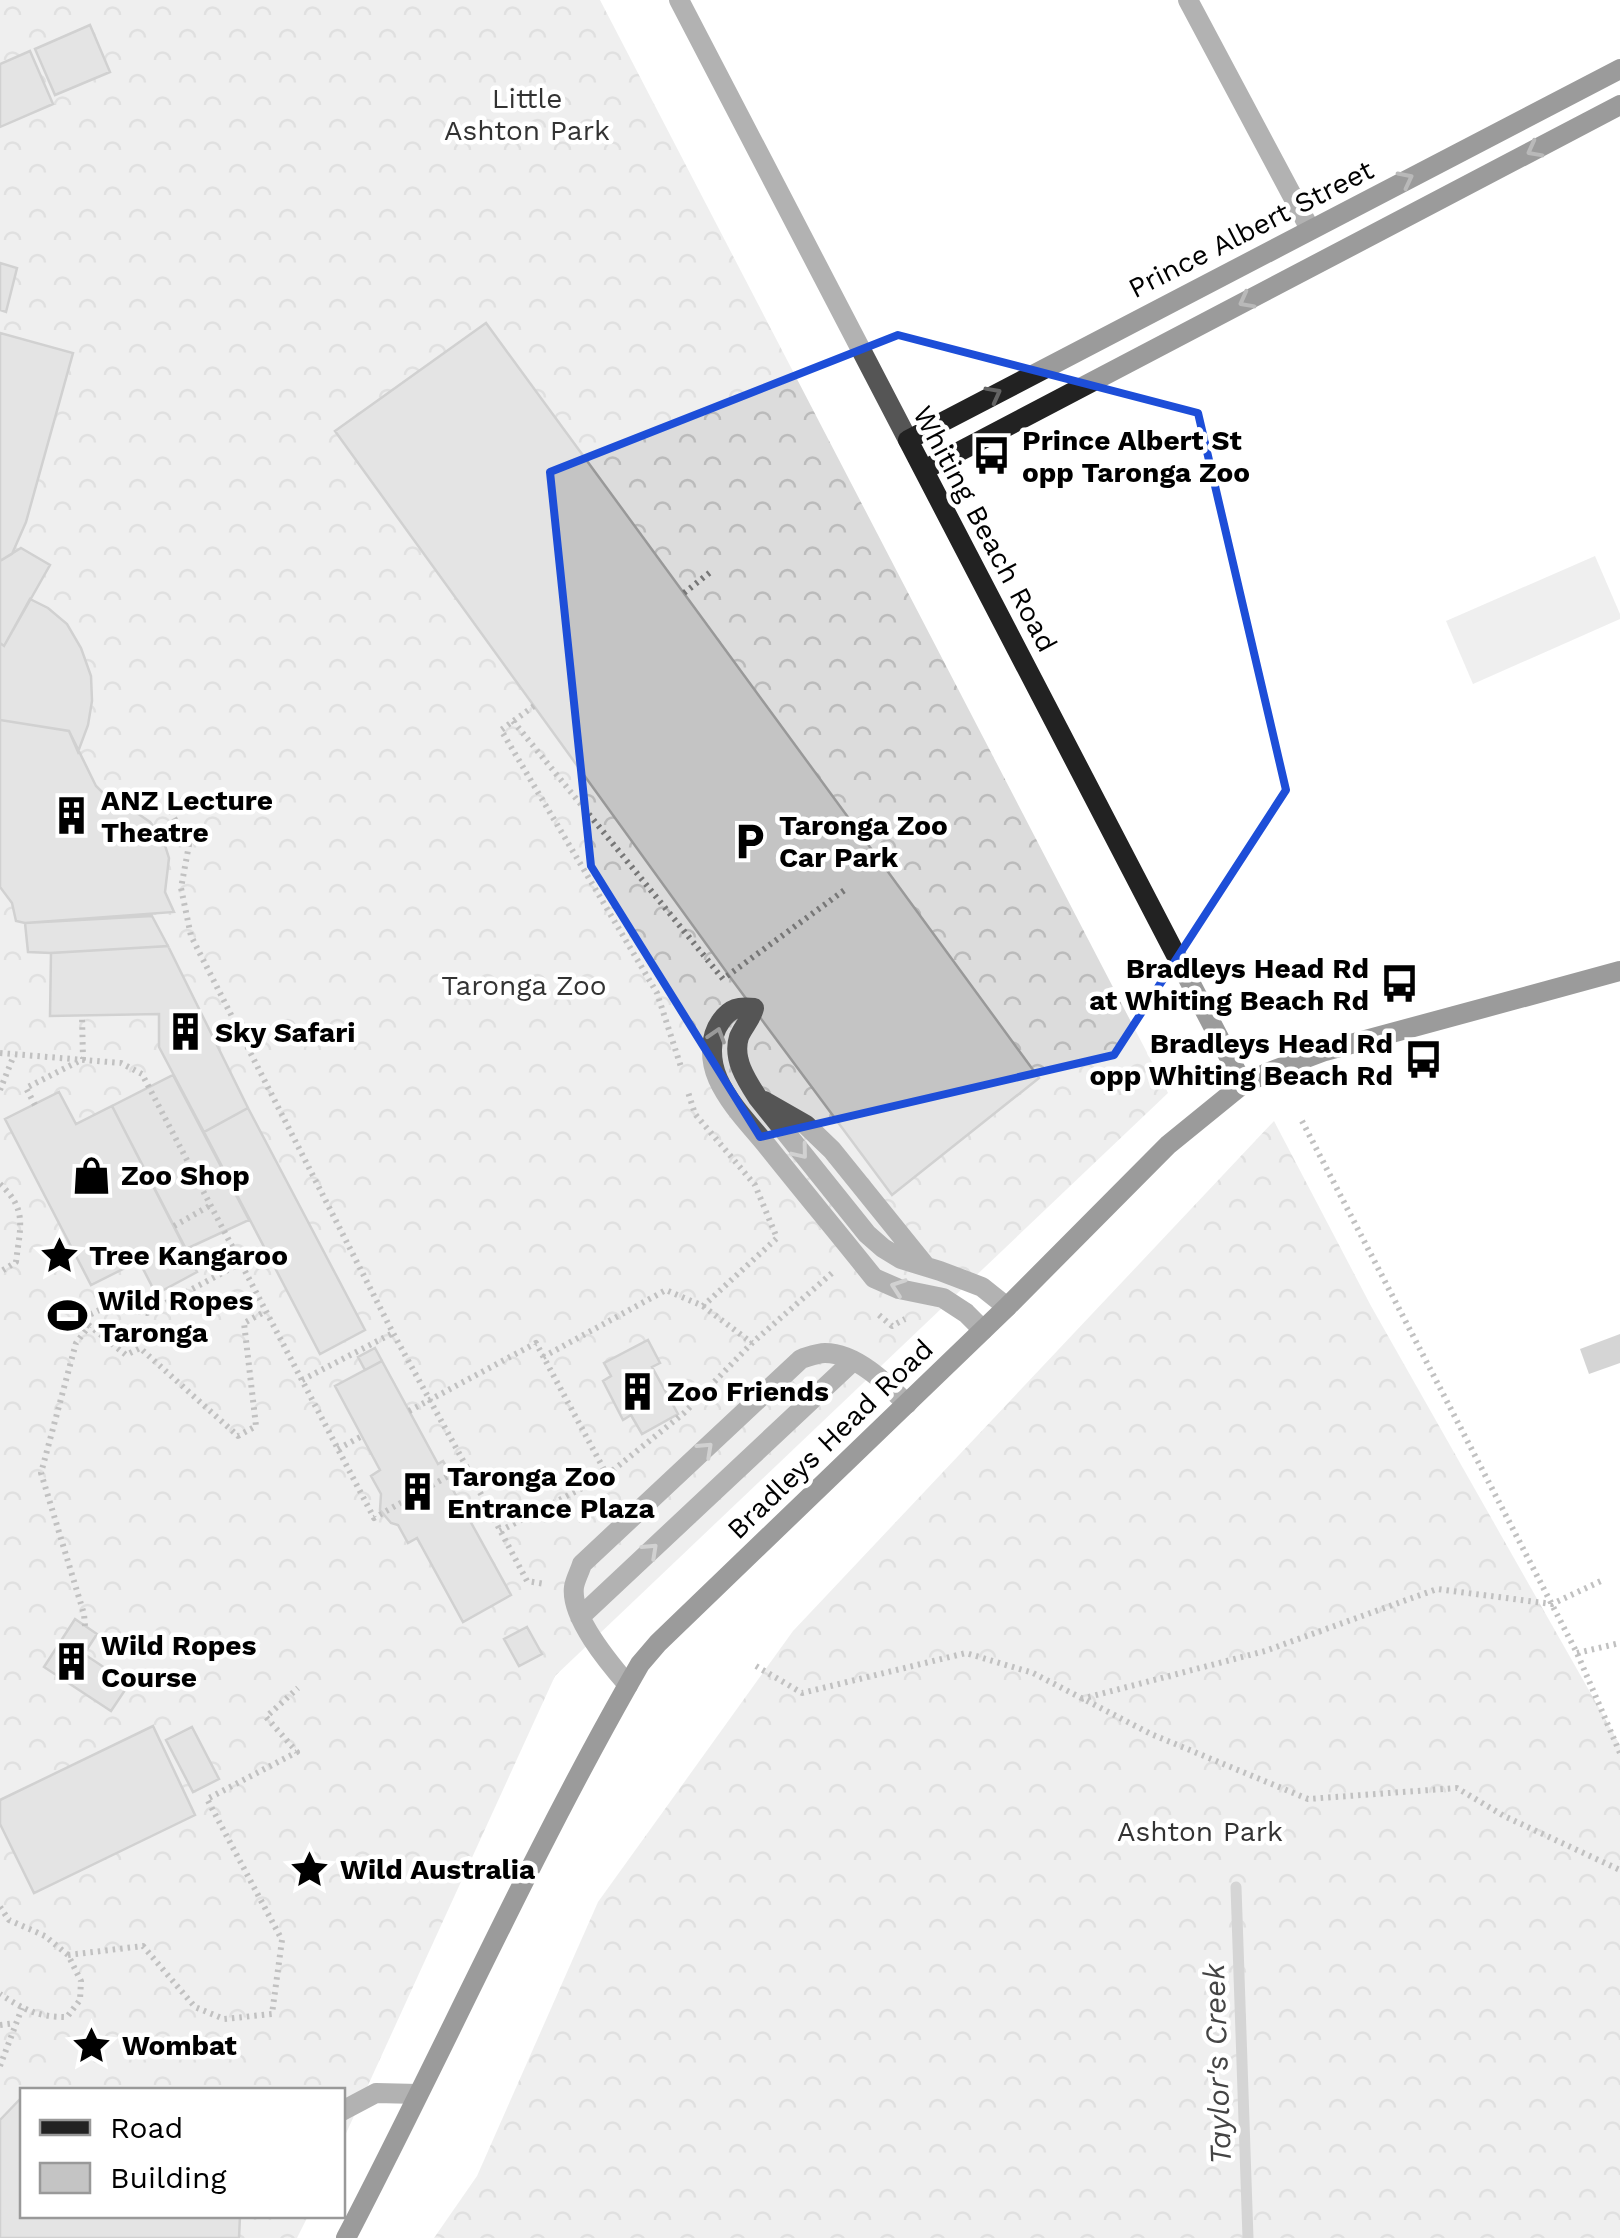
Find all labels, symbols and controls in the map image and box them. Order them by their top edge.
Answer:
park label: Little Ashton Park [444,82,610,147]
one-way arrow [1526,138,1544,157]
street label: Prince Albert Street [1123,153,1379,305]
one-way arrow [1396,171,1414,191]
one-way arrow [1238,289,1256,308]
one-way arrow [983,387,1001,406]
street label: Whiting Beach Road [906,400,1064,658]
place label: Prince Albert St opp Taronga Zoo [1022,424,1250,489]
bus stop icon: Prince Albert St opp Taronga Zoo [971,435,1013,477]
place label: ANZ Lecture Theatre [101,784,273,849]
building icon: ANZ Lecture Theatre [50,795,92,837]
place label: Taronga Zoo Car Park [779,809,948,874]
parking icon: Taronga Zoo Car Park [728,820,770,862]
place label: Bradleys Head Rd at Whiting Beach Rd [1089,952,1369,1017]
bus stop icon: Bradleys Head Rd at Whiting Beach Rd [1378,963,1420,1005]
park label: Taronga Zoo [441,969,607,1002]
building icon: Sky Safari [164,1011,206,1053]
place label: Sky Safari [215,1016,355,1049]
place label: Bradleys Head Rd opp Whiting Beach Rd [1089,1027,1393,1092]
one-way arrow [705,1028,726,1045]
bus stop icon: Bradleys Head Rd opp Whiting Beach Rd [1402,1038,1444,1080]
one-way arrow [789,1140,807,1158]
shop icon: Zoo Shop [70,1154,112,1196]
place label: Zoo Shop [121,1159,250,1192]
place icon: Tree Kangaroo [38,1234,80,1276]
place label: Tree Kangaroo [89,1239,288,1272]
one-way arrow [891,1278,908,1299]
place label: Wild Ropes Taronga [98,1284,253,1349]
sports icon: Wild Ropes Taronga [47,1295,89,1337]
street label: Bradleys Head Road [720,1332,940,1546]
building icon: Zoo Friends [616,1370,658,1412]
place label: Zoo Friends [667,1375,829,1408]
one-way arrow [694,1442,712,1460]
place label: Taronga Zoo Entrance Plaza [447,1460,655,1525]
building icon: Taronga Zoo Entrance Plaza [396,1471,438,1513]
one-way arrow [640,1544,658,1562]
place label: Wild Ropes Course [101,1629,256,1694]
building icon: Wild Ropes Course [50,1640,92,1682]
park label: Ashton Park [1117,1815,1283,1848]
place icon: Wild Australia [289,1848,331,1890]
place label: Wild Australia [340,1853,536,1886]
water label: Taylor's Creek [1196,1961,1238,2165]
place icon: Wombat [71,2024,113,2066]
place label: Wombat [122,2029,237,2062]
legend [20,2088,345,2218]
text: Road [110,2110,183,2145]
text: Building [110,2160,227,2195]

